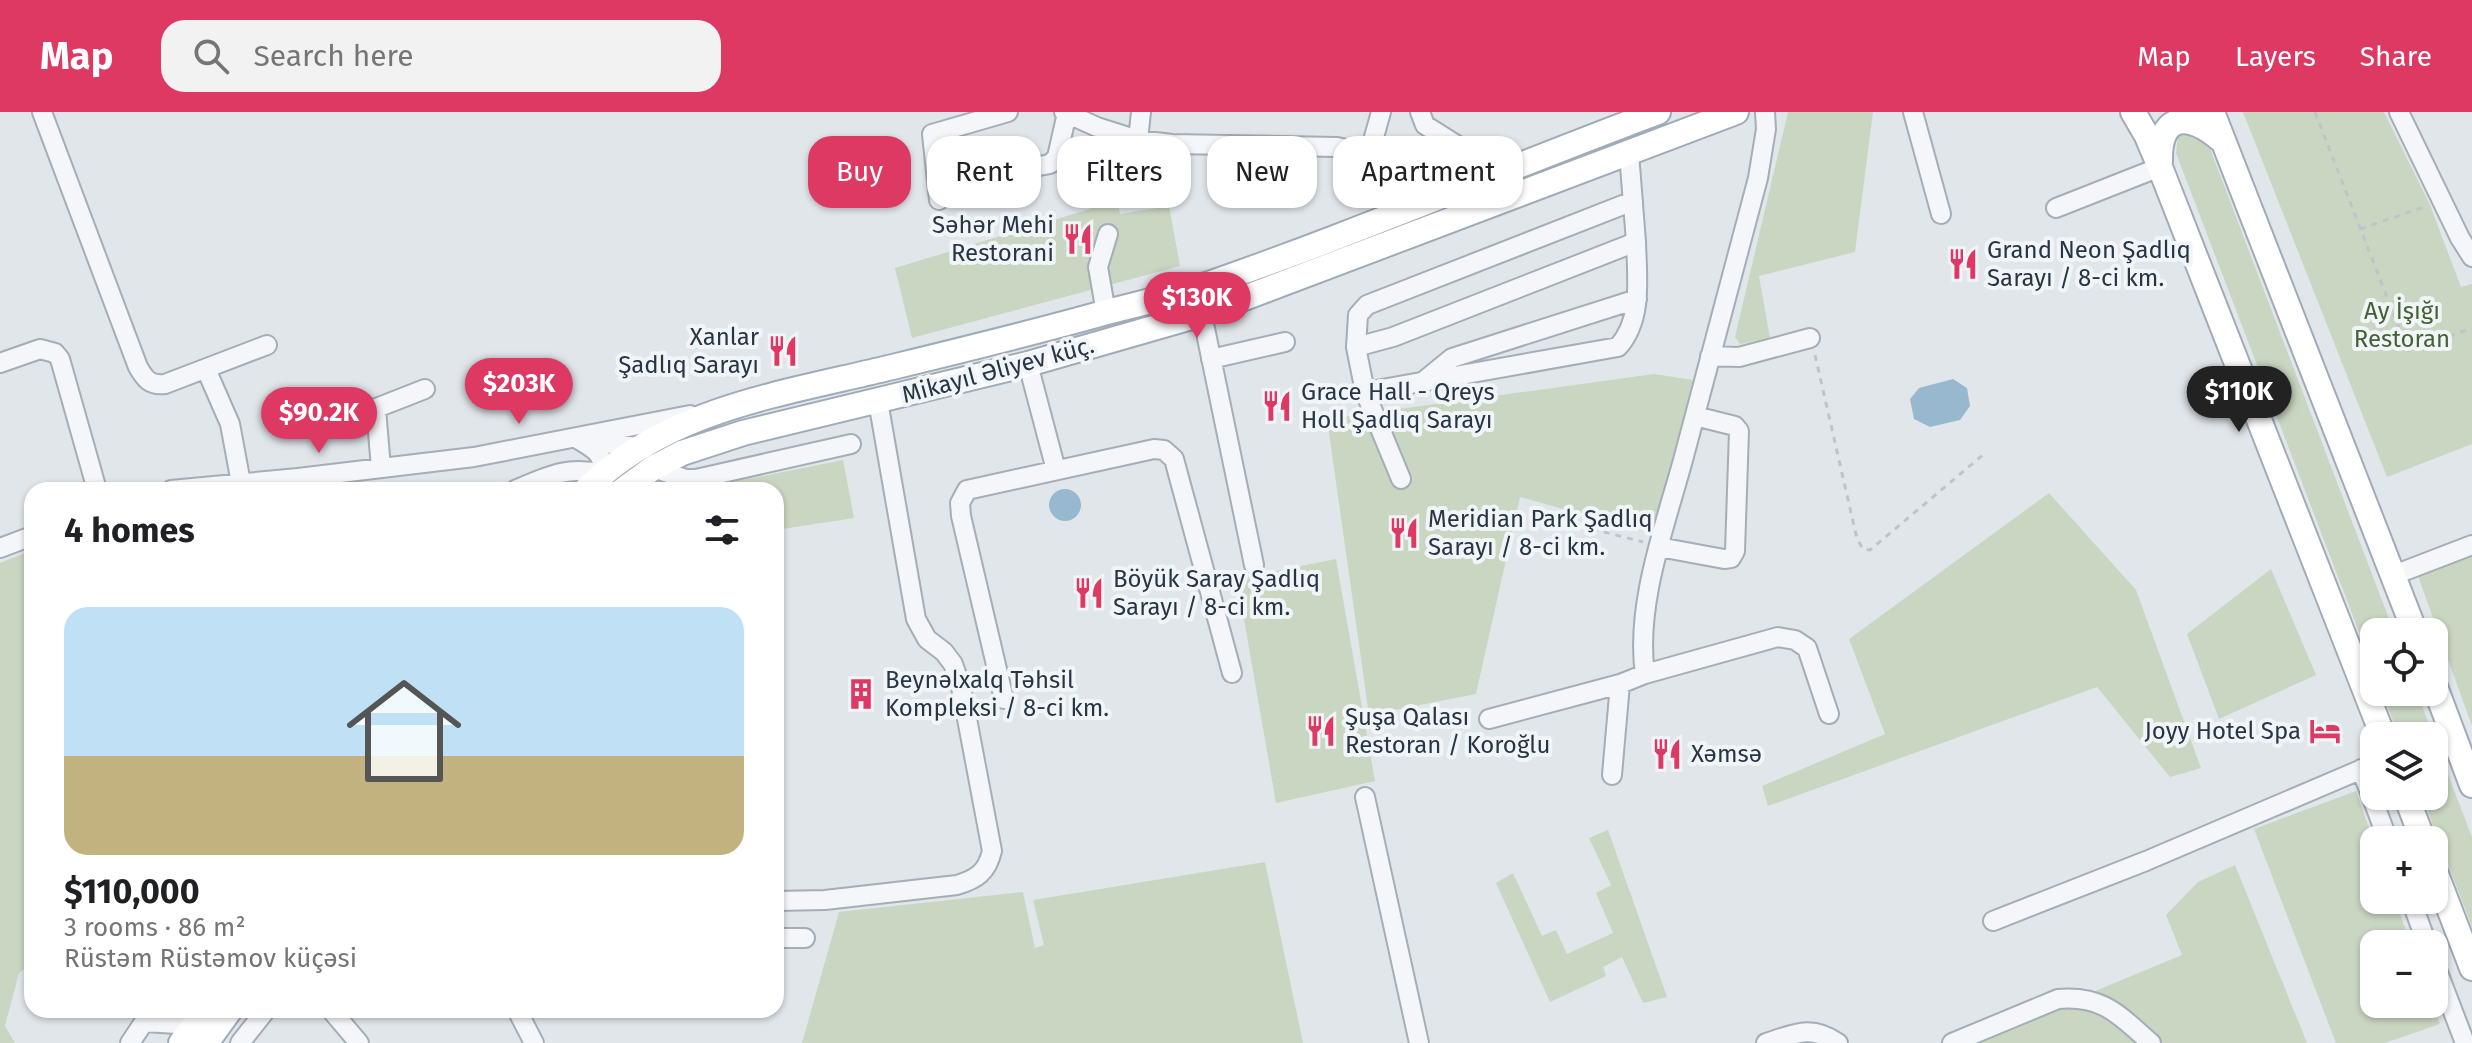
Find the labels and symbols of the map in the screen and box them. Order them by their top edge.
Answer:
place label: Səhər Mehi Restorani [932,211,1054,267]
restaurant icon: Səhər Mehi Restorani [1061,222,1095,256]
place label: Grand Neon Şadlıq Sarayı / 8-ci km. [1987,236,2191,292]
restaurant icon: Grand Neon Şadlıq Sarayı / 8-ci km. [1946,247,1980,281]
pin: $130K [1141,272,1253,340]
park label: Ay İşığı Restoran [2354,297,2450,353]
place label: Xanlar Şadlıq Sarayı [618,323,760,379]
street label: Mikayıl Əliyev küç. [899,331,1097,409]
restaurant icon: Xanlar Şadlıq Sarayı [766,334,800,368]
pin: $203K [463,358,575,426]
pin: $110K [2183,366,2295,434]
place label: Grace Hall - Qreys Holl Şadlıq Sarayı [1301,378,1495,434]
pin: $90.2K [254,387,384,455]
restaurant icon: Grace Hall - Qreys Holl Şadlıq Sarayı [1260,389,1294,423]
place label: Meridian Park Şadlıq Sarayı / 8-ci km. [1428,505,1653,561]
restaurant icon: Meridian Park Şadlıq Sarayı / 8-ci km. [1387,516,1421,550]
place label: Böyük Saray Şadlıq Sarayı / 8-ci km. [1113,565,1320,621]
restaurant icon: Böyük Saray Şadlıq Sarayı / 8-ci km. [1072,576,1106,610]
place label: Beynəlxalq Təhsil Kompleksi / 8-ci km. [885,666,1109,722]
building icon: Beynəlxalq Təhsil Kompleksi / 8-ci km. [844,677,878,711]
place label: Şuşa Qalası Restoran / Koroğlu [1345,703,1550,759]
restaurant icon: Şuşa Qalası Restoran / Koroğlu [1304,714,1338,748]
hotel icon: Joyy Hotel Spa [2308,714,2342,748]
place label: Joyy Hotel Spa [2145,717,2301,745]
restaurant icon: Xəmsə [1650,737,1684,771]
place label: Xəmsə [1691,740,1762,768]

